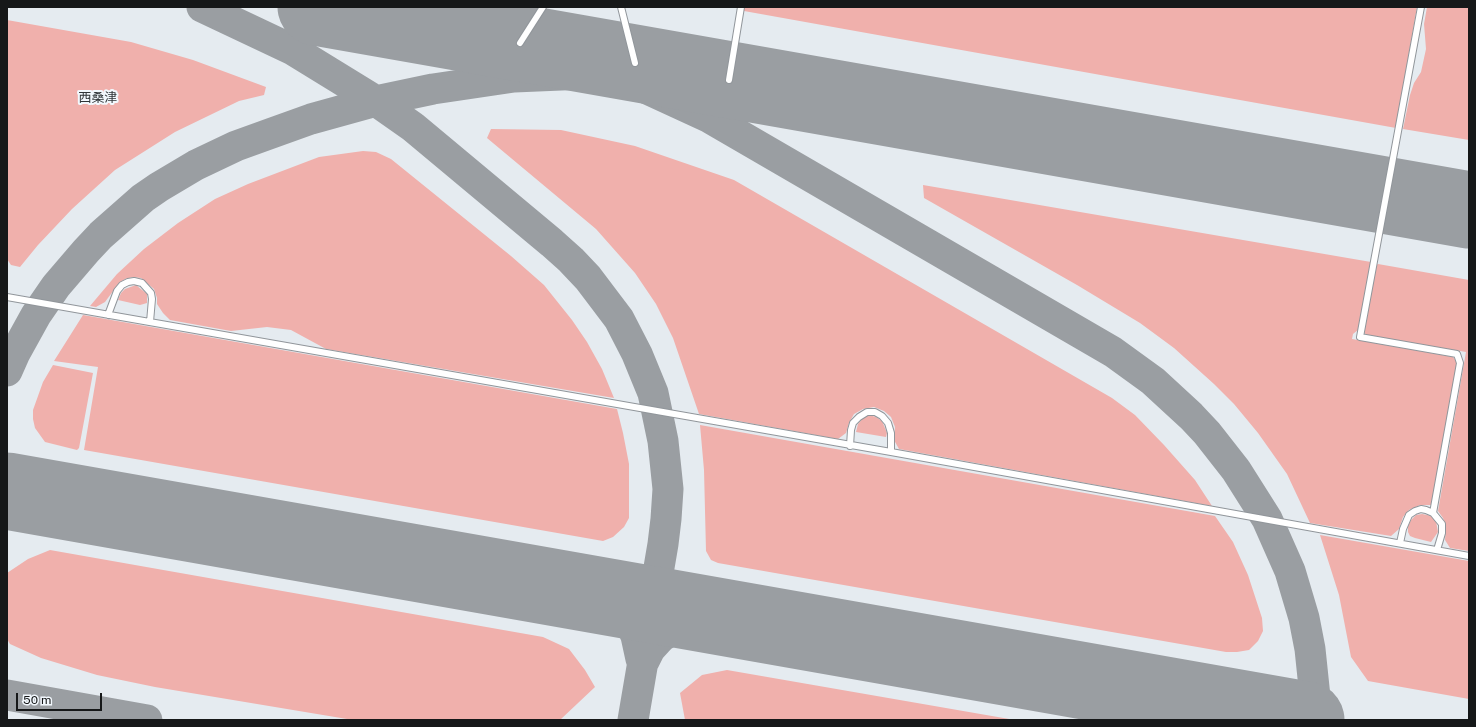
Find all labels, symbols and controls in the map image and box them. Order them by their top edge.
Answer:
district label: 西桑津 [79,90,117,106]
scale bar [18,685,104,711]
text: 50 m [23,693,51,707]

